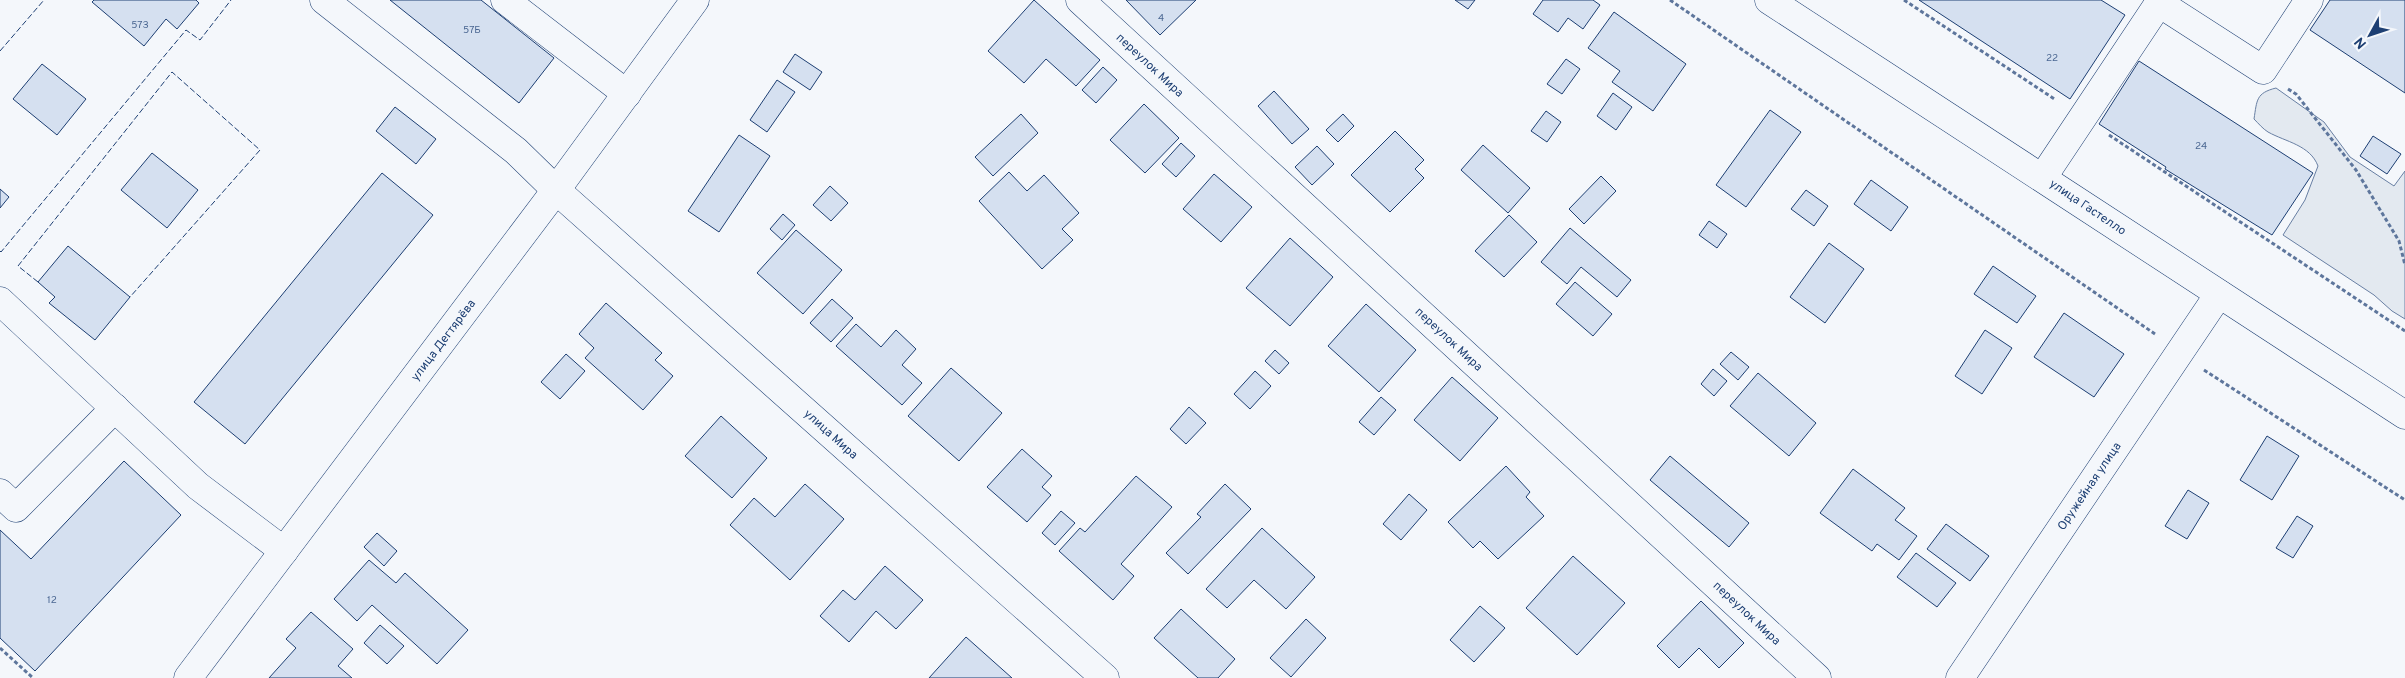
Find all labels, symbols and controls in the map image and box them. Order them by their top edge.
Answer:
north arrow [2345,10,2395,60]
house number: 4 [1158,12,1164,25]
house number: 57З [131,19,149,32]
house number: 57Б [463,24,481,37]
street label: переулок Мира [1112,30,1187,101]
text: N [2351,33,2371,52]
house number: 22 [2046,52,2058,65]
house number: 24 [2195,140,2207,153]
street label: улица Гастелло [2046,176,2129,240]
street label: улица Дегтярёва [408,297,480,385]
street label: переулок Мира [1411,304,1486,375]
street label: улица Мира [800,406,861,463]
street label: Оружейная улица [2054,439,2125,534]
street label: переулок Мира [1709,578,1784,649]
house number: 12 [47,594,57,607]

